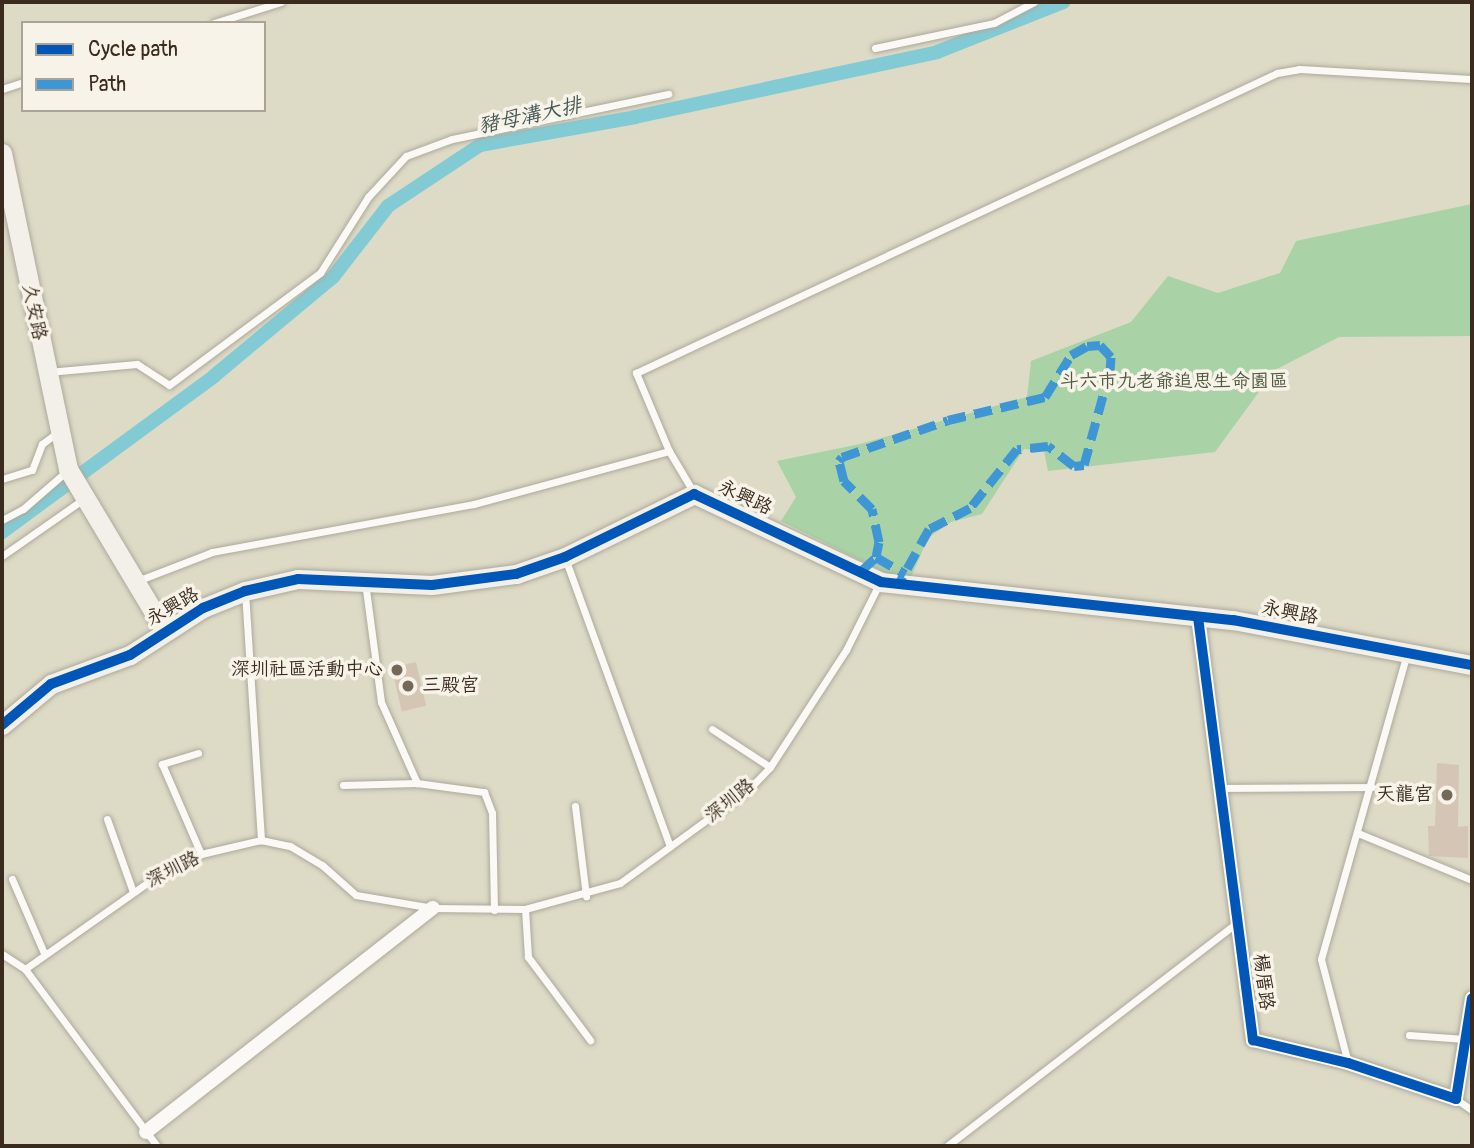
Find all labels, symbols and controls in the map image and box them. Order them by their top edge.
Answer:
legend [21,21,266,112]
text: Cycle path [88,36,178,63]
text: Path [88,71,126,98]
water label: 豬母溝大排 [476,93,584,139]
street label: 久安路 [17,282,51,342]
park label: 斗六市九老爺追思生命園區 [1060,371,1288,393]
street label: 永興路 [714,476,776,520]
street label: 永興路 [143,583,203,631]
street label: 永興路 [1260,596,1320,630]
place label: 深圳社區活動中心 [231,659,383,681]
marker: 深圳社區活動中心 [389,662,405,678]
place label: 三殿宮 [422,675,479,697]
marker: 三殿宮 [400,678,416,694]
street label: 深圳路 [701,774,759,828]
place label: 天龍宮 [1376,784,1433,806]
marker: 天龍宮 [1439,787,1455,803]
street label: 深圳路 [142,847,204,893]
street label: 楊厝路 [1248,952,1278,1012]

